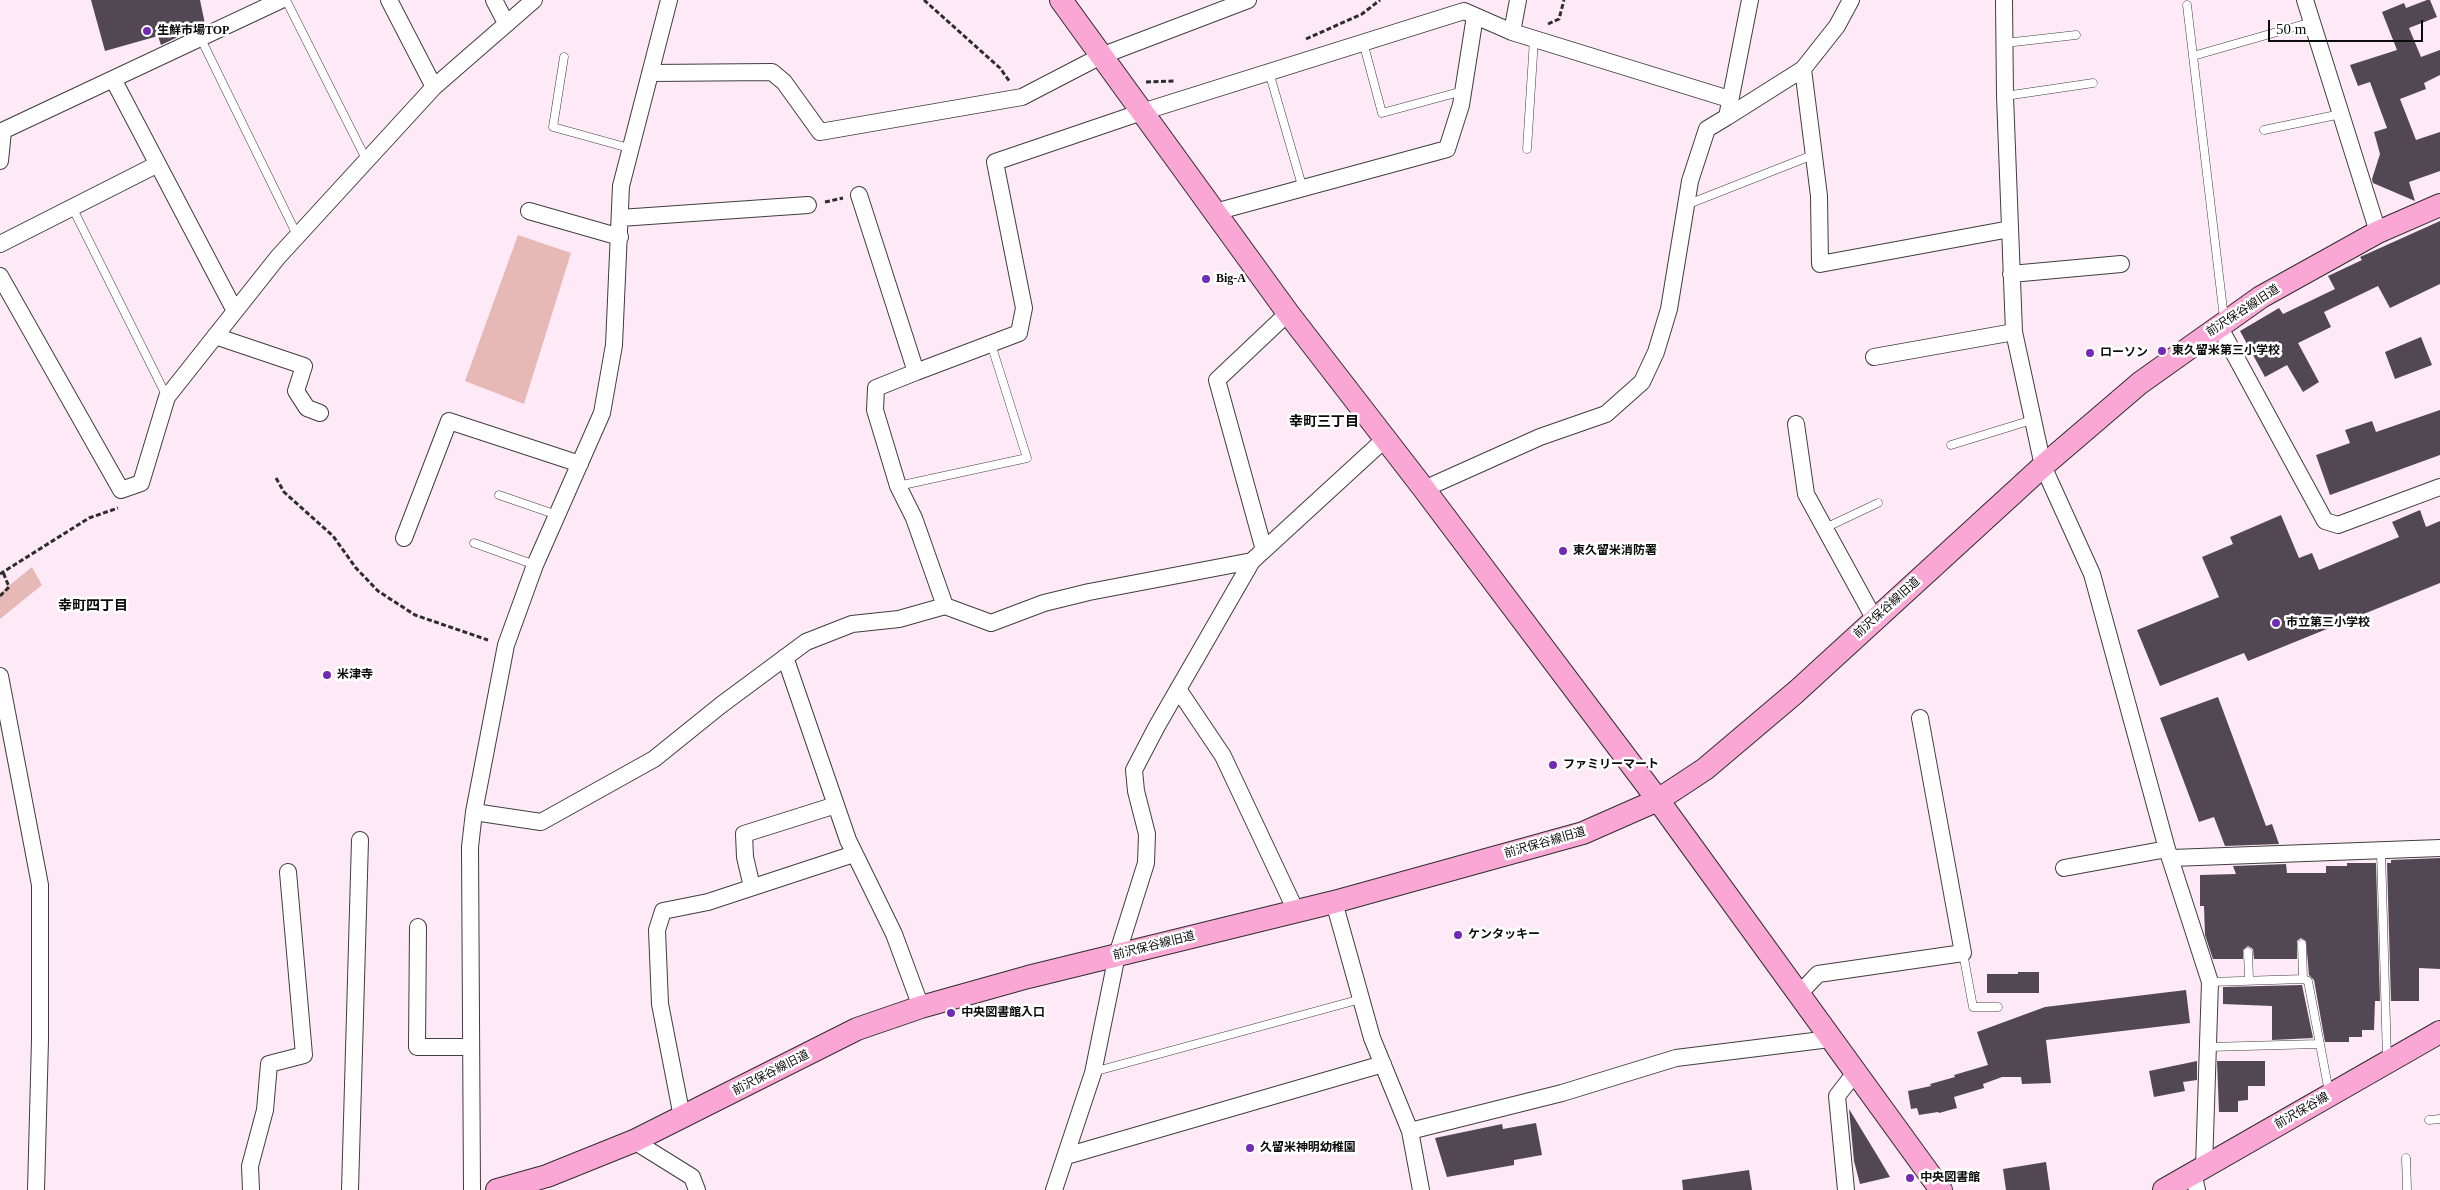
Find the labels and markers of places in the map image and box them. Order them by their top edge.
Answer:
place label: 生鮮市場TOP [157,24,229,38]
marker: 生鮮市場TOP [141,25,153,37]
place label: Big-A [1216,272,1246,286]
marker: Big-A [1200,273,1212,285]
place label: 東久留米第三小学校 [2172,344,2280,358]
marker: 東久留米第三小学校 [2156,345,2168,357]
place label: ローソン [2100,346,2148,360]
marker: ローソン [2084,347,2096,359]
place label: 東久留米消防署 [1573,544,1657,558]
marker: 東久留米消防署 [1557,545,1569,557]
place label: 市立第三小学校 [2286,616,2370,630]
marker: 市立第三小学校 [2270,617,2282,629]
place label: 米津寺 [337,668,373,682]
marker: 米津寺 [321,669,333,681]
place label: ファミリーマート [1563,758,1659,772]
marker: ファミリーマート [1547,759,1559,771]
place label: ケンタッキー [1468,928,1540,942]
marker: ケンタッキー [1452,929,1464,941]
place label: 中央図書館入口 [961,1006,1045,1020]
marker: 中央図書館入口 [945,1007,957,1019]
place label: 久留米神明幼稚園 [1260,1141,1356,1155]
marker: 久留米神明幼稚園 [1244,1142,1256,1154]
place label: 中央図書館 [1920,1171,1980,1185]
marker: 中央図書館 [1904,1172,1916,1184]

